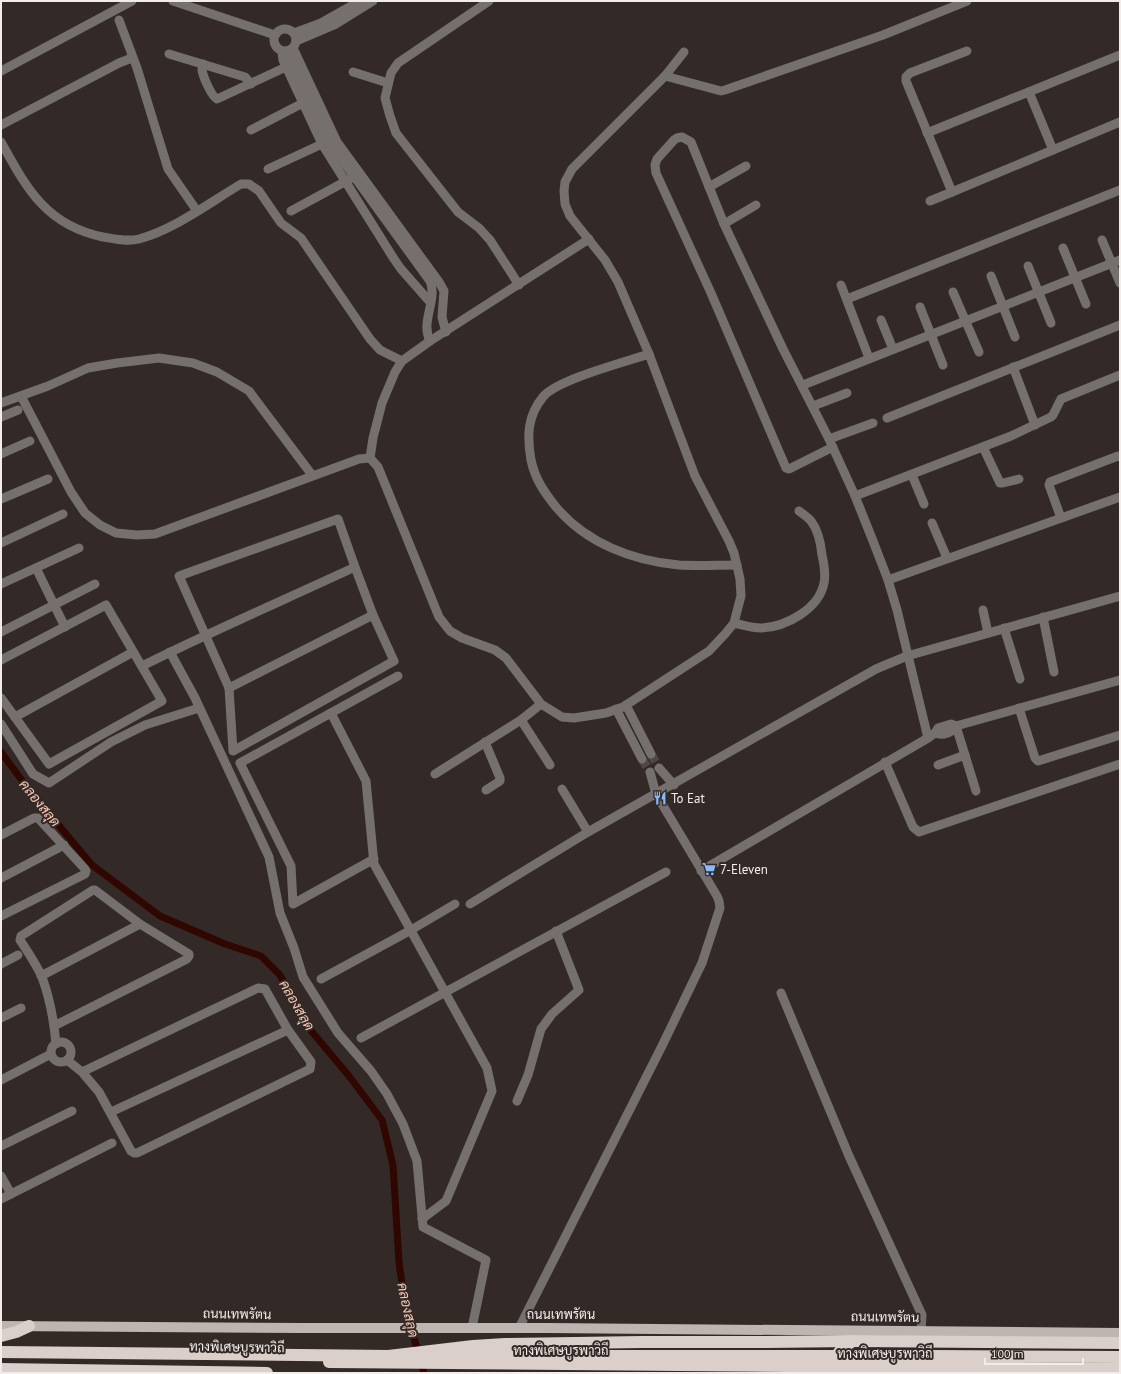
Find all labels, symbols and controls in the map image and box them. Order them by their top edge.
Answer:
water label: คลองสลุด [15,776,65,831]
restaurant icon: To Eat [652,790,668,806]
place label: To Eat [671,790,705,807]
supermarket icon: 7-Eleven [701,861,717,877]
place label: 7-Eleven [720,861,768,878]
water label: คลองสลุด [274,976,319,1034]
water label: คลองสลุด [392,1281,423,1339]
street label: ถนนเทพรัตน [203,1305,271,1323]
street label: ถนนเทพรัตน [527,1306,595,1323]
street label: ถนนเทพรัตน [851,1308,919,1326]
street label: ทางพิเศษบูรพาวิถี [189,1337,285,1357]
scale bar [985,1340,1083,1366]
street label: ทางพิเศษบูรพาวิถี [513,1341,609,1360]
street label: ทางพิเศษบูรพาวิถี [837,1344,933,1363]
text: 100 m [991,1346,1024,1361]

